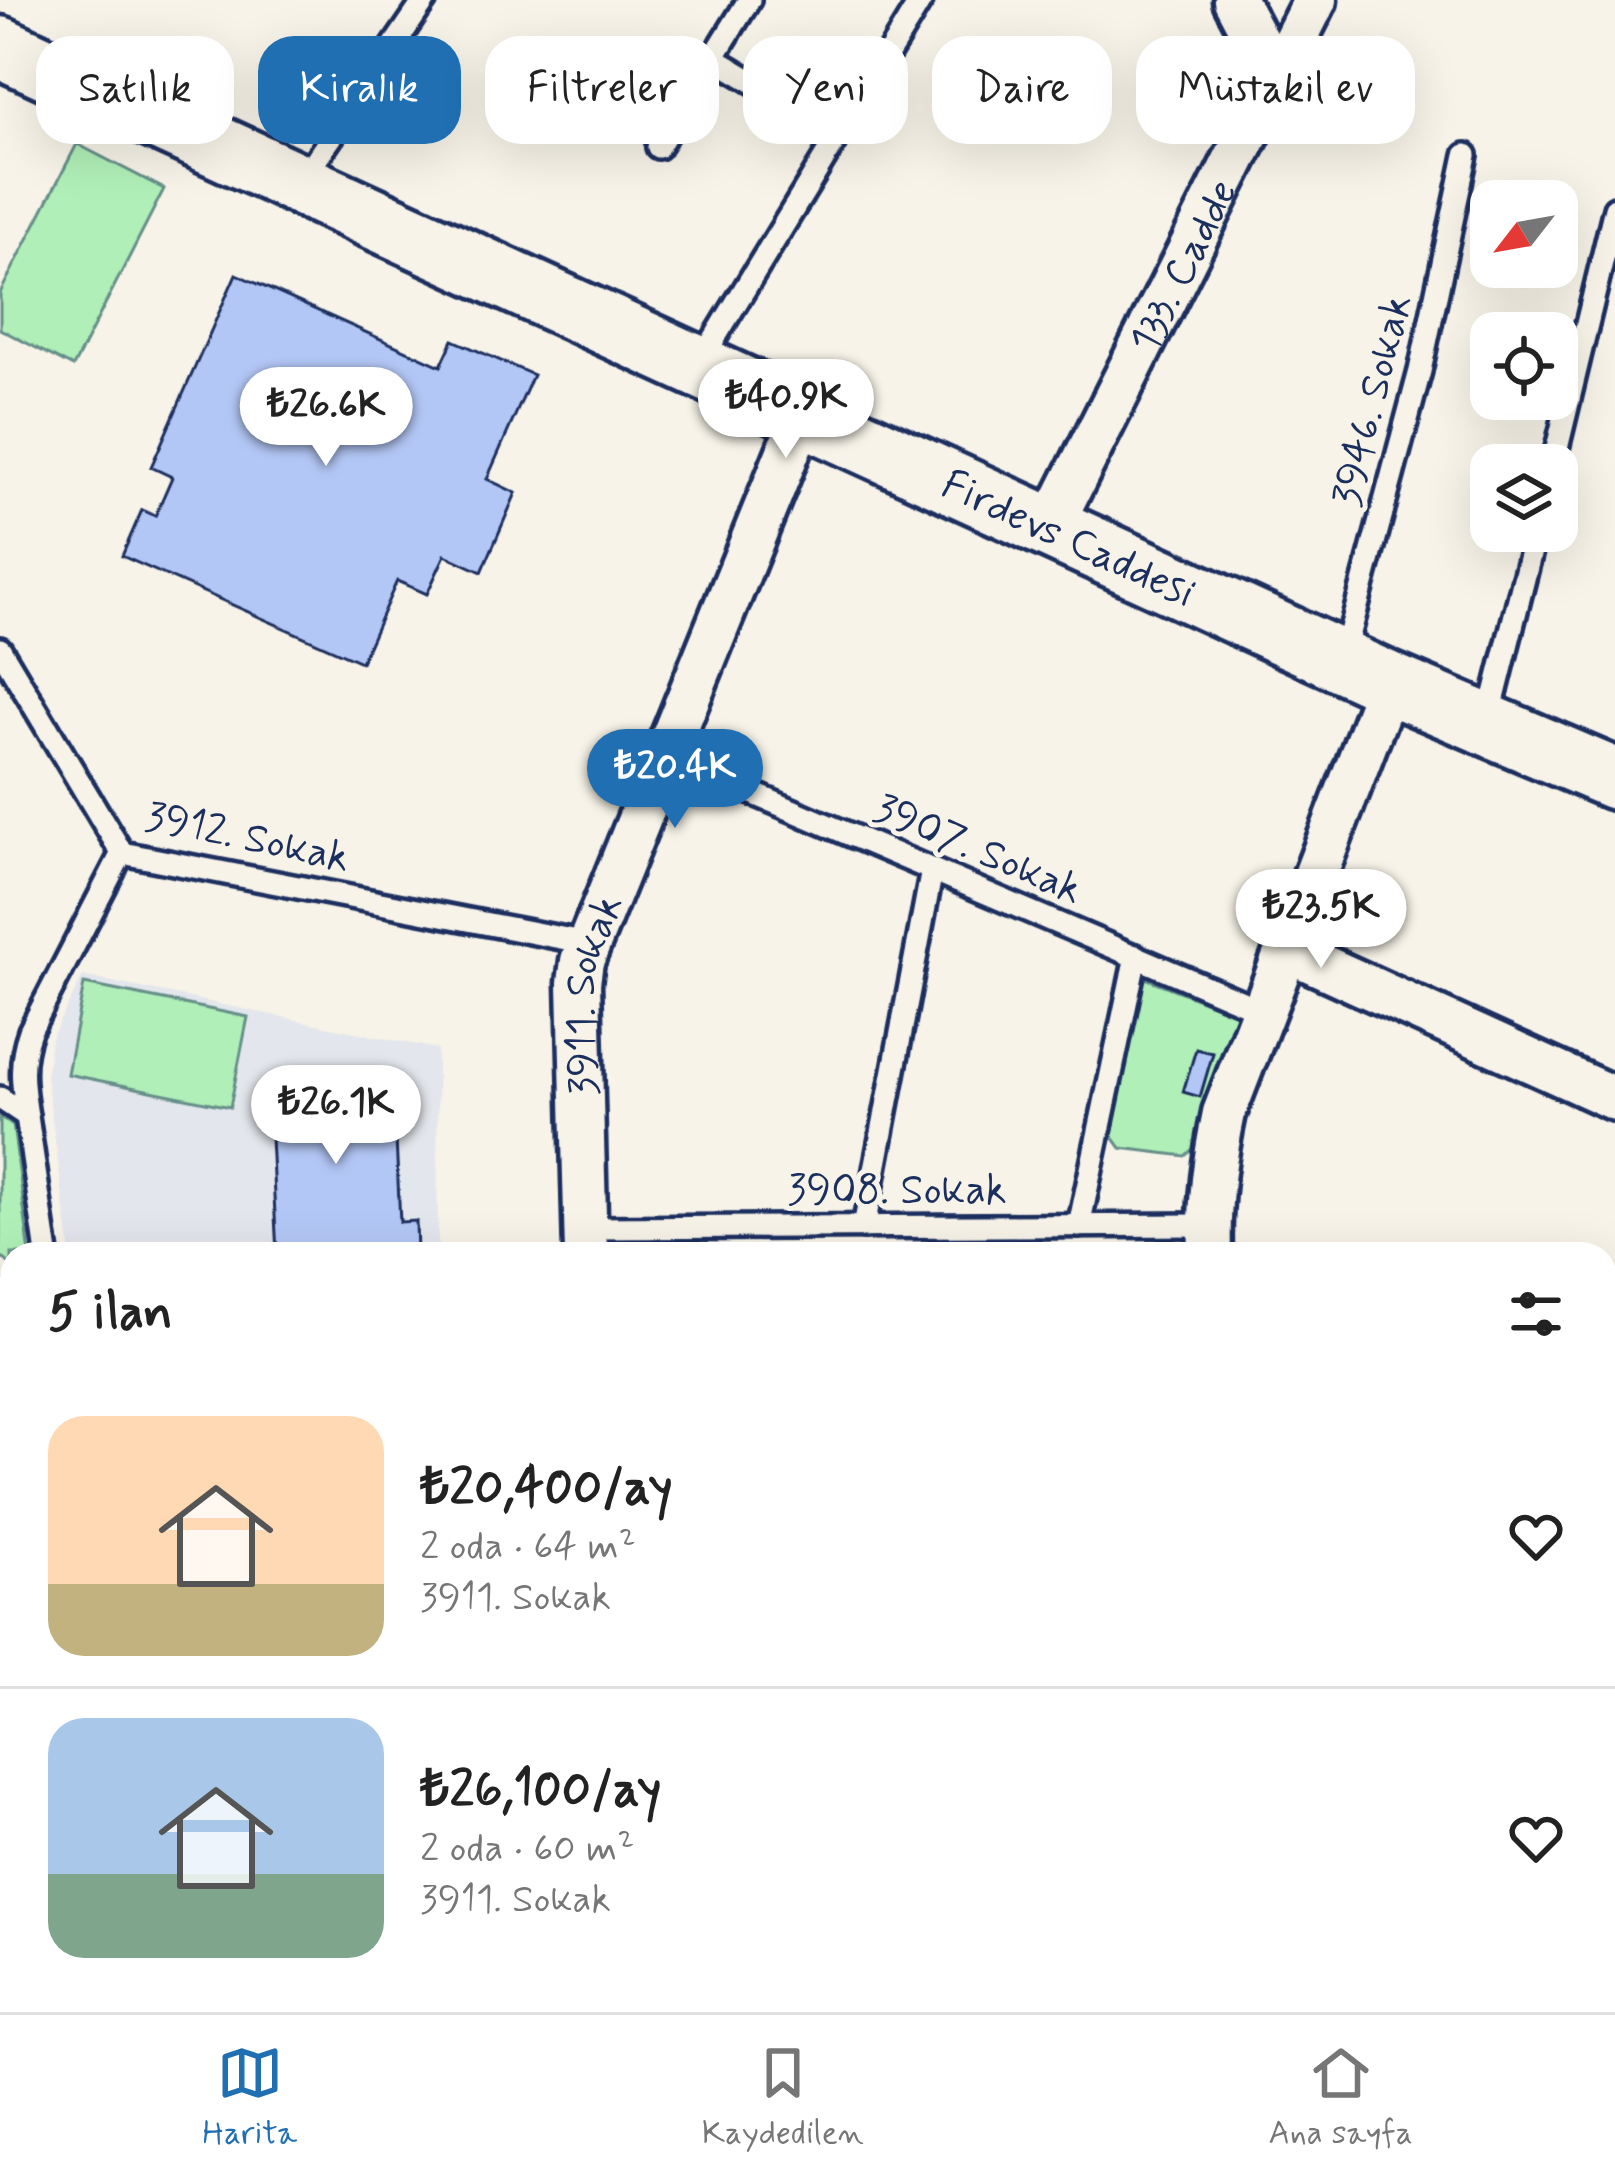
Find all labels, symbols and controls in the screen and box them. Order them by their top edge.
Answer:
chip: Satılık [36,36,234,144]
chip: Kiralık [258,36,461,144]
chip: Filtreler [485,36,719,144]
chip: Yeni [743,36,908,144]
chip: Daire [932,36,1112,144]
chip: Müstakil ev [1136,36,1415,144]
street label: 133. Cadde [1118,171,1252,363]
north arrow [1470,180,1578,288]
map controls [1470,180,1578,552]
street label: 3946. Sokak [1321,289,1426,513]
button: locate [1470,312,1578,420]
pin: ₺40.9K [688,359,884,461]
pin: ₺26.6K [228,367,424,469]
text: ₺40.9K [725,372,847,423]
text: ₺26.6K [267,380,385,431]
button: layers [1470,444,1578,552]
street label: Firdevs Caddesi [932,458,1203,622]
pin: ₺20.4K [577,729,773,831]
text: ₺20.4K [614,742,736,793]
street label: 3907. Sokak [865,782,1090,919]
street label: 3912. Sokak [140,790,354,887]
pin: ₺23.5K [1223,869,1419,971]
text: ₺23.5K [1263,882,1379,933]
street label: 3911. Sokak [555,887,637,1096]
pin: ₺26.1K [238,1065,434,1167]
text: ₺26.1K [278,1078,394,1129]
street label: 3908. Sokak [787,1164,1007,1219]
text: 5 ilan [48,1281,172,1347]
icon: filters [1503,1281,1569,1347]
text: ₺20,400/ay [420,1456,673,1522]
icon: home [144,1464,288,1608]
icon: heart [1503,1503,1569,1569]
text: 2 oda · 64 m² [420,1522,636,1573]
text: 3911. Sokak [420,1573,611,1624]
text: ₺26,100/ay [420,1758,661,1824]
icon: home [144,1766,288,1910]
icon: heart [1503,1805,1569,1871]
text: 2 oda · 60 m² [420,1824,634,1875]
text: 3911. Sokak [420,1875,611,1926]
tab: Harita [202,2040,297,2156]
tab: Kaydedilen [702,2040,864,2156]
tab: Ana sayfa [1268,2040,1413,2156]

